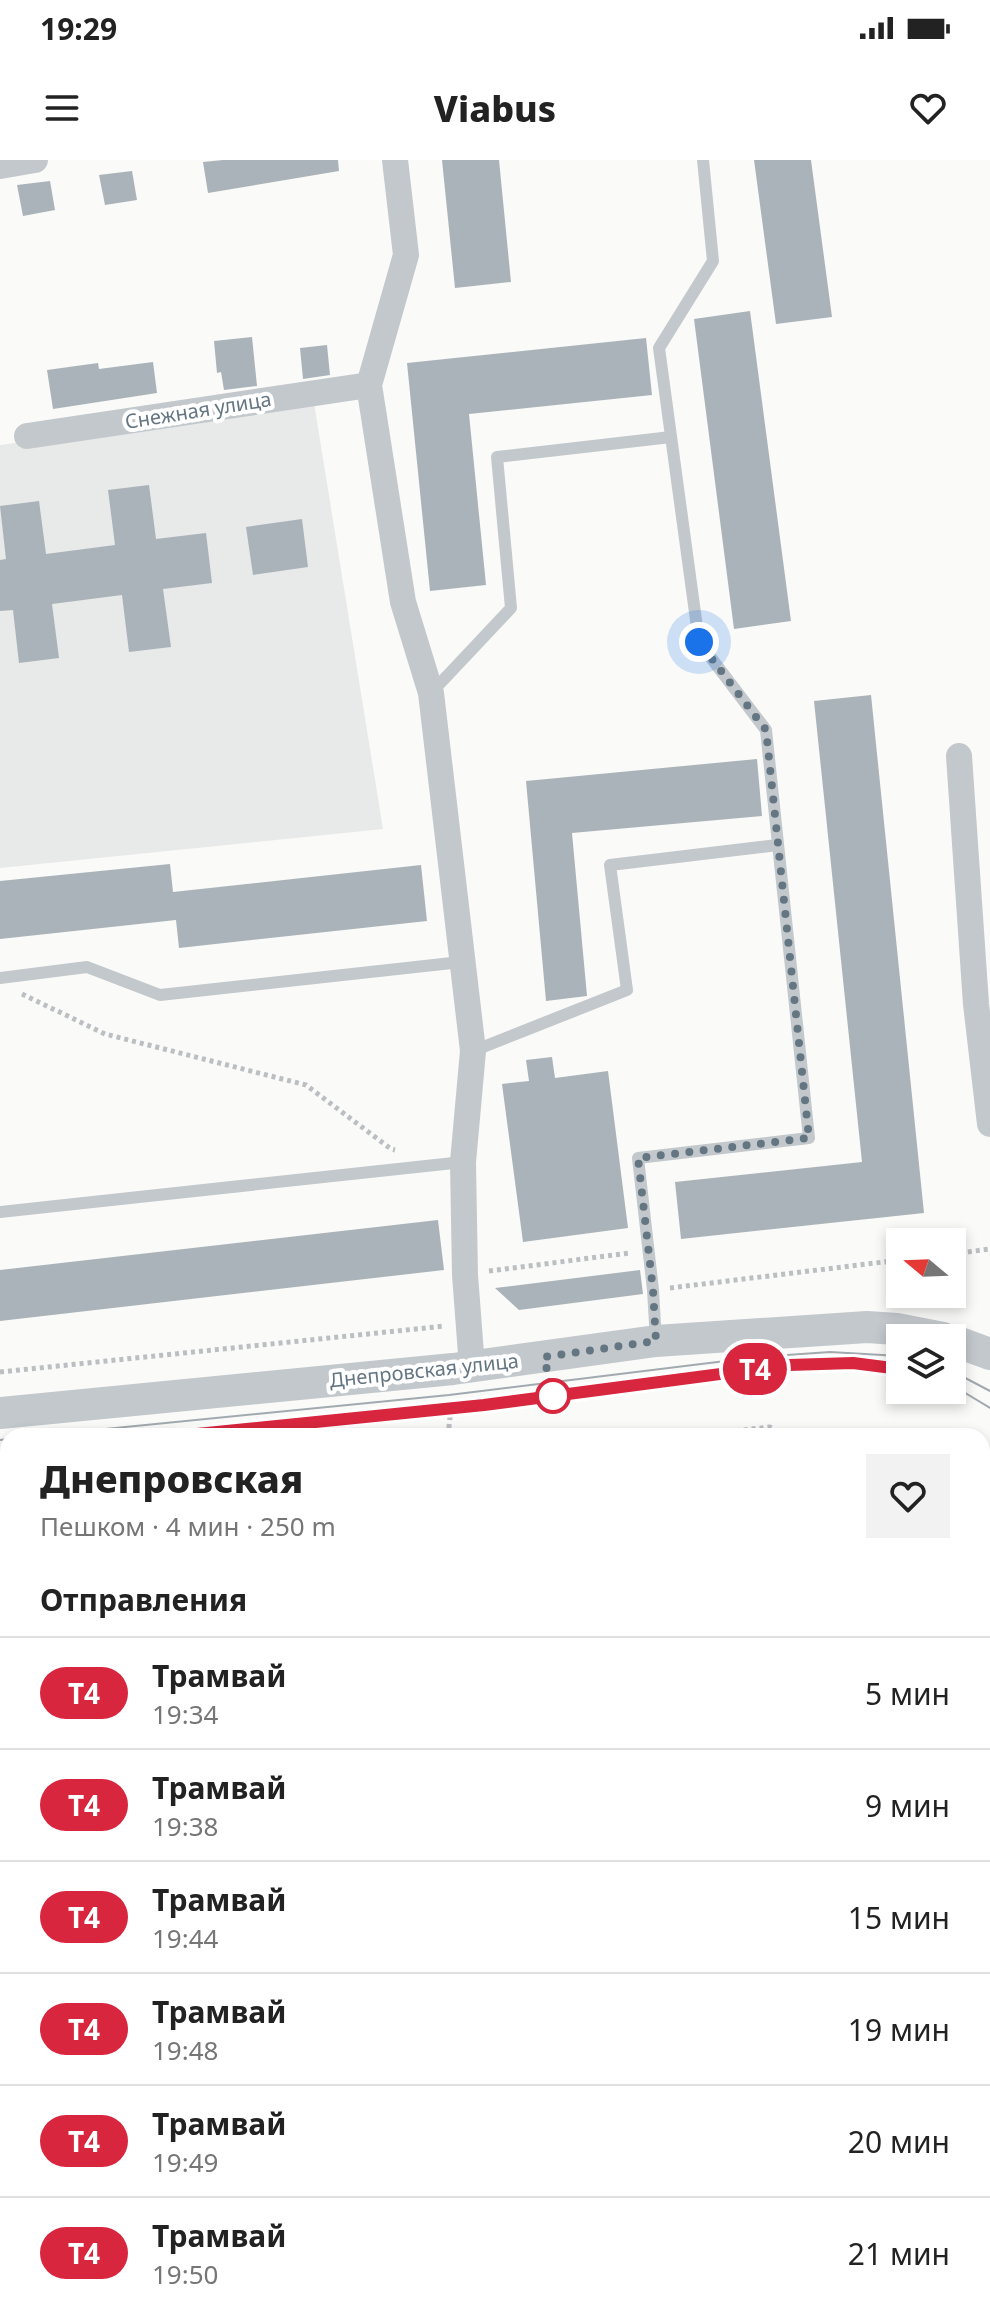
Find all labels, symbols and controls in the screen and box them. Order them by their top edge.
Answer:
text: 19:29 [40,8,117,49]
text: Viabus [434,84,556,133]
icon: menu [40,86,84,130]
icon: heart [906,86,950,130]
street label: Снежная улица [123,385,273,435]
your location [679,622,719,662]
north arrow [886,1228,966,1308]
map controls [886,1228,966,1404]
button: layers [886,1324,966,1404]
line badge: T4 [719,1343,791,1395]
street label: Днепровская улица [328,1347,520,1393]
text: T4 [739,1350,771,1388]
unlabelled marker [536,1379,570,1413]
text: Днепровская [40,1452,303,1504]
button: heart [866,1454,950,1538]
text: Пешком · 4 мин · 250 m [40,1508,336,1544]
text: Отправления [40,1579,247,1620]
text: Трамвай [152,1655,286,1696]
text: 5 мин [865,1673,950,1714]
text: T4 [68,1674,100,1712]
text: 19:34 [152,1696,218,1732]
text: Трамвай [152,1767,286,1808]
text: 9 мин [865,1785,950,1826]
text: T4 [68,1786,100,1824]
text: 19:38 [152,1808,218,1844]
text: Трамвай [152,1879,286,1920]
text: 15 мин [848,1897,950,1938]
text: T4 [68,1898,100,1936]
text: 19:44 [152,1920,218,1956]
text: Трамвай [152,1991,286,2032]
text: 19 мин [848,2009,950,2050]
text: T4 [68,2010,100,2048]
text: 19:48 [152,2032,218,2068]
text: Трамвай [152,2103,286,2144]
text: 20 мин [848,2121,950,2162]
text: T4 [68,2122,100,2160]
text: 19:49 [152,2144,218,2180]
text: Трамвай [152,2215,286,2256]
text: 21 мин [848,2233,950,2274]
text: T4 [68,2234,100,2272]
text: 19:50 [152,2256,218,2292]

